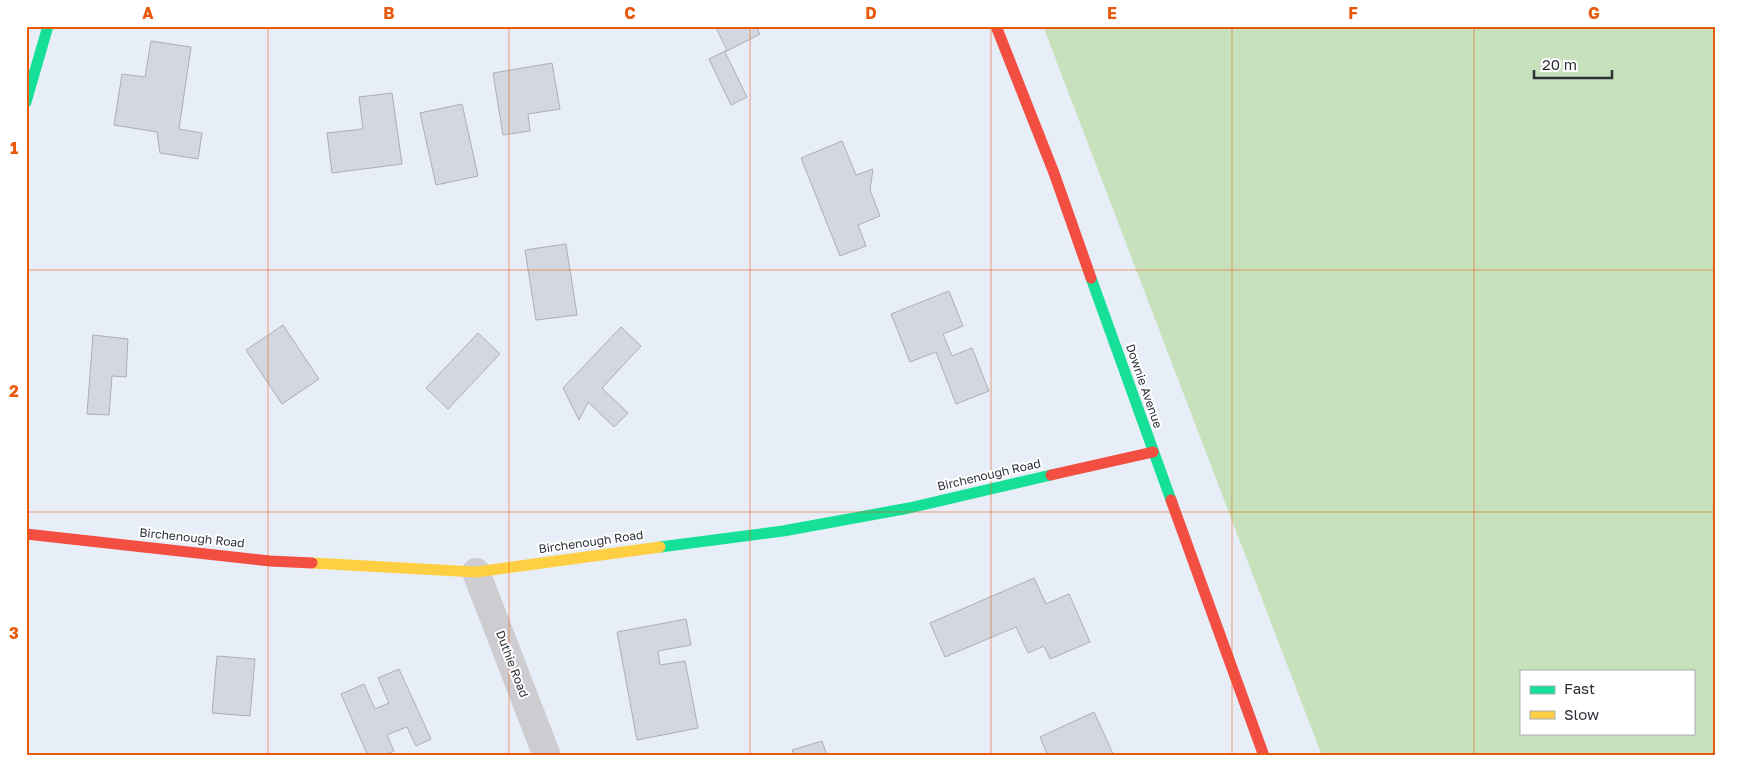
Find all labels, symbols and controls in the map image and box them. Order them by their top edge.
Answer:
text: A [142,3,154,23]
text: B [383,3,395,23]
text: C [624,3,636,23]
text: D [865,3,877,23]
text: E [1107,3,1117,23]
text: F [1348,3,1358,23]
text: G [1588,3,1600,23]
scale bar [1534,48,1612,80]
text: 20 m [1542,55,1577,73]
text: 1 [10,138,18,158]
street label: Downie Avenue [1123,342,1166,430]
text: 2 [9,381,19,401]
street label: Birchenough Road [936,455,1042,494]
street label: Birchenough Road [139,525,245,550]
street label: Birchenough Road [538,527,644,556]
text: 3 [9,623,19,643]
street label: Duthie Road [493,628,532,699]
legend [1520,670,1694,734]
text: Fast [1564,679,1595,697]
text: Slow [1564,705,1599,723]

